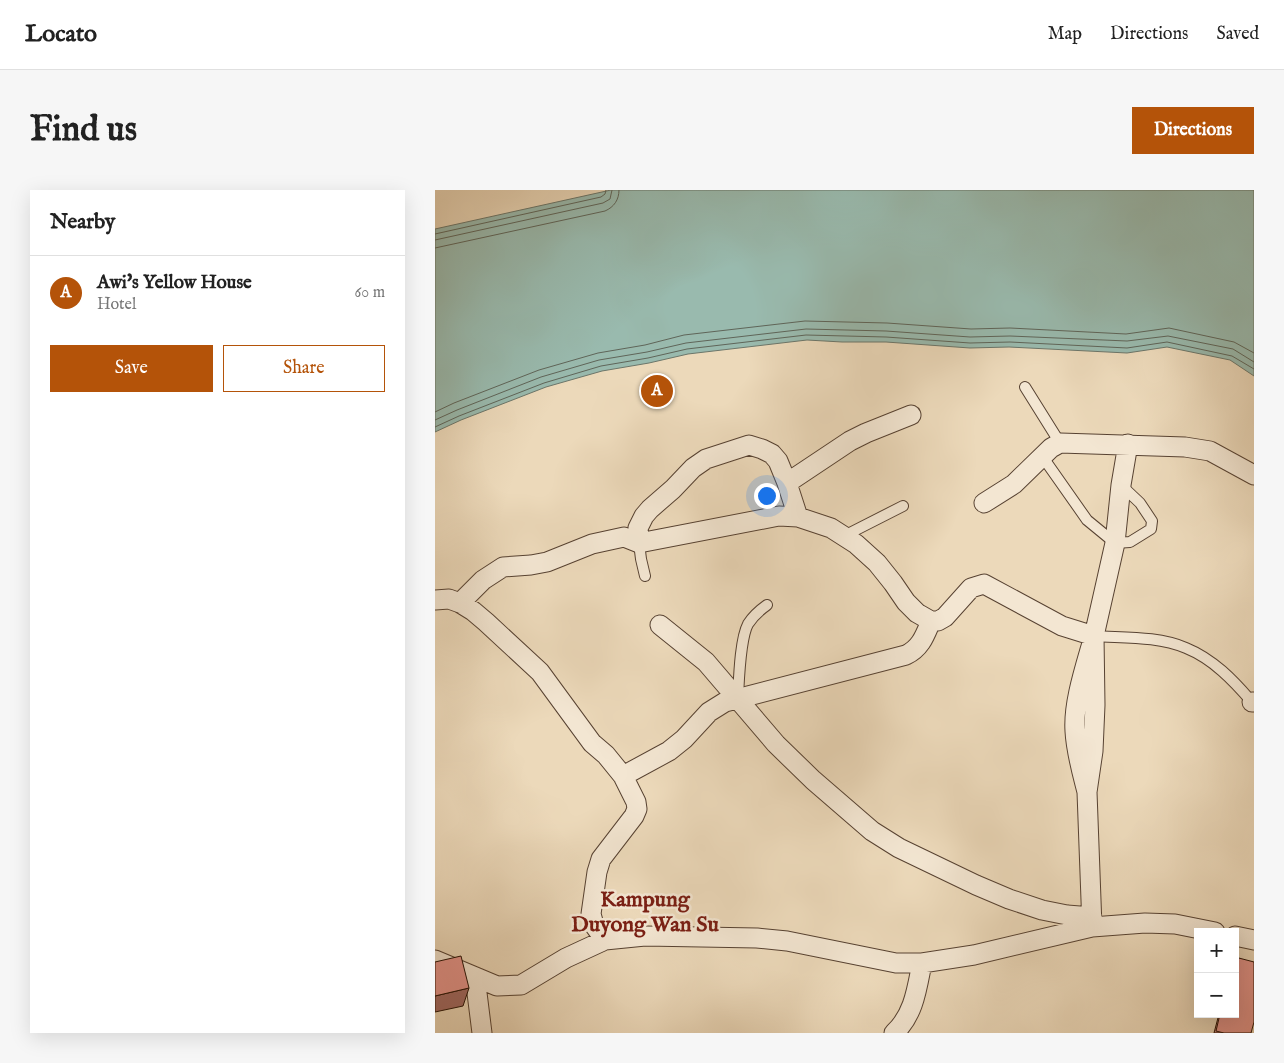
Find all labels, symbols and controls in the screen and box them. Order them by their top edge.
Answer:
text: Locato [25,19,97,50]
text: Map [1048,23,1082,46]
text: Directions [1110,23,1188,46]
text: Saved [1216,23,1259,46]
button: Directions [1132,107,1254,154]
text: Find us [30,108,137,153]
text: Nearby [50,209,115,236]
text: Awi's Yellow House [97,271,252,295]
text: A [61,283,71,303]
text: 60 m [355,283,385,303]
text: Hotel [97,295,136,315]
button: Save [50,345,213,392]
button: Share [223,345,385,392]
pin: A [641,372,673,410]
your location [754,483,780,509]
district label: Kampung Duyong Wan Su [571,886,720,939]
map controls [1194,928,1239,1018]
button: + [1194,928,1239,973]
button: − [1194,973,1239,1018]

